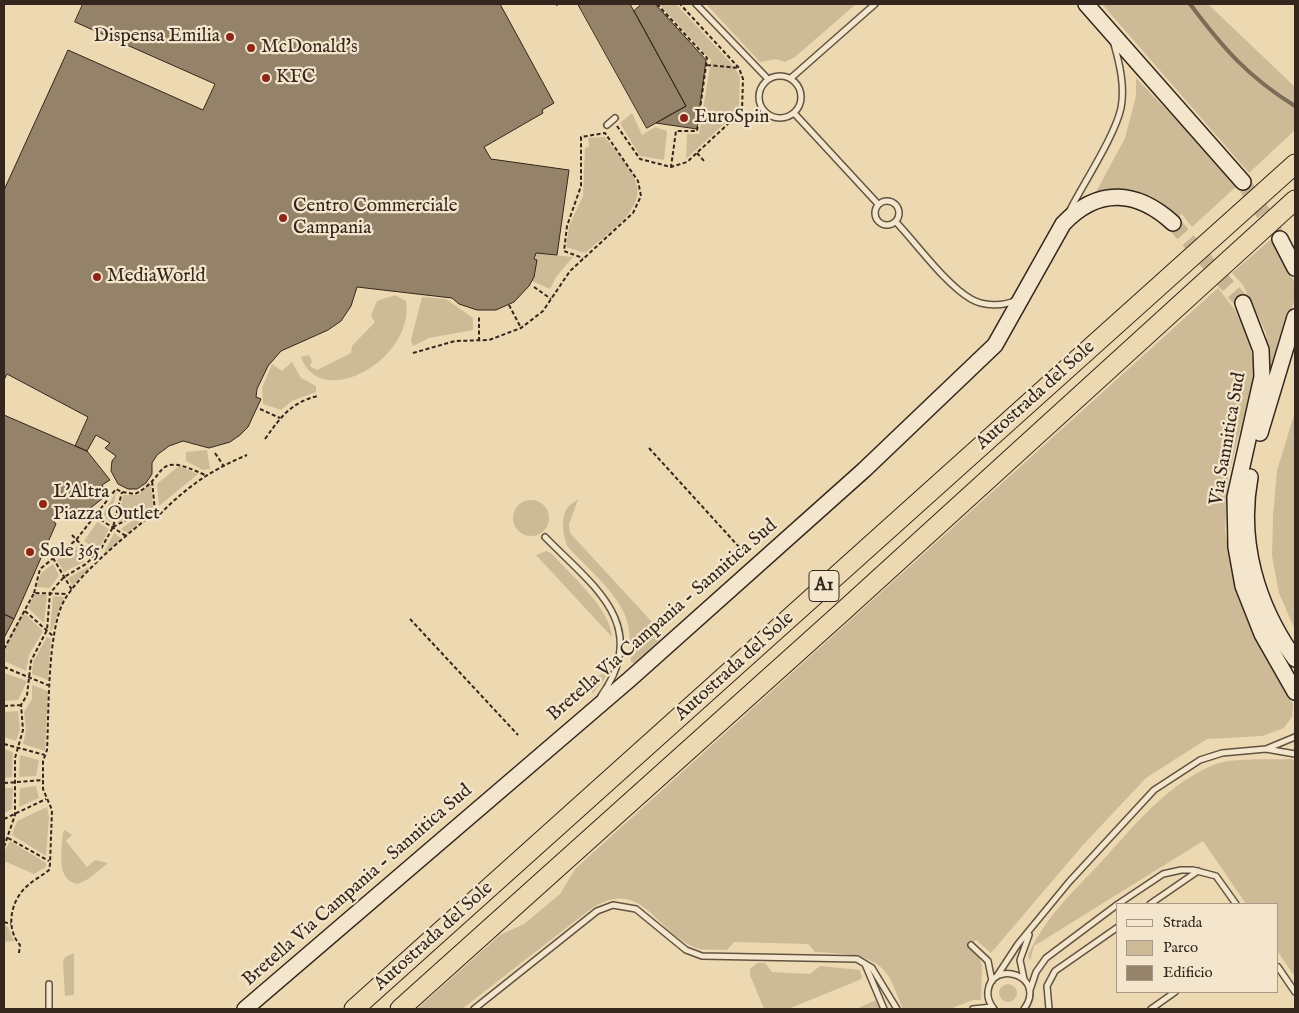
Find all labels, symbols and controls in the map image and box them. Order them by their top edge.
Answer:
place label: Dispensa Emilia [93,26,220,48]
marker: Dispensa Emilia [224,31,236,43]
place label: McDonald's [261,37,358,59]
marker: McDonald's [245,42,257,54]
place label: KFC [276,67,315,89]
marker: KFC [260,72,272,84]
place label: EuroSpin [694,107,769,129]
marker: EuroSpin [678,112,690,124]
place label: Centro Commerciale Campania [293,196,457,240]
marker: Centro Commerciale Campania [277,212,289,224]
place label: MediaWorld [107,266,206,288]
marker: MediaWorld [91,271,103,283]
street label: Autostrada del Sole [972,337,1100,455]
street label: Via Sannitica Sud [1206,371,1252,507]
place label: L'Altra Piazza Outlet [53,482,160,526]
marker: L'Altra Piazza Outlet [37,498,49,510]
street label: Bretella Via Campania - Sannitica Sud [544,515,782,727]
place label: Sole 365 [40,541,100,563]
marker: Sole 365 [24,546,36,558]
road number: A1 [809,570,839,602]
street label: Autostrada del Sole [671,608,799,726]
street label: Bretella Via Campania - Sannitica Sud [239,780,477,992]
street label: Autostrada del Sole [370,878,498,996]
legend [1116,903,1279,993]
text: Strada [1163,913,1202,932]
text: Parco [1163,938,1198,957]
text: Edificio [1163,963,1213,982]

